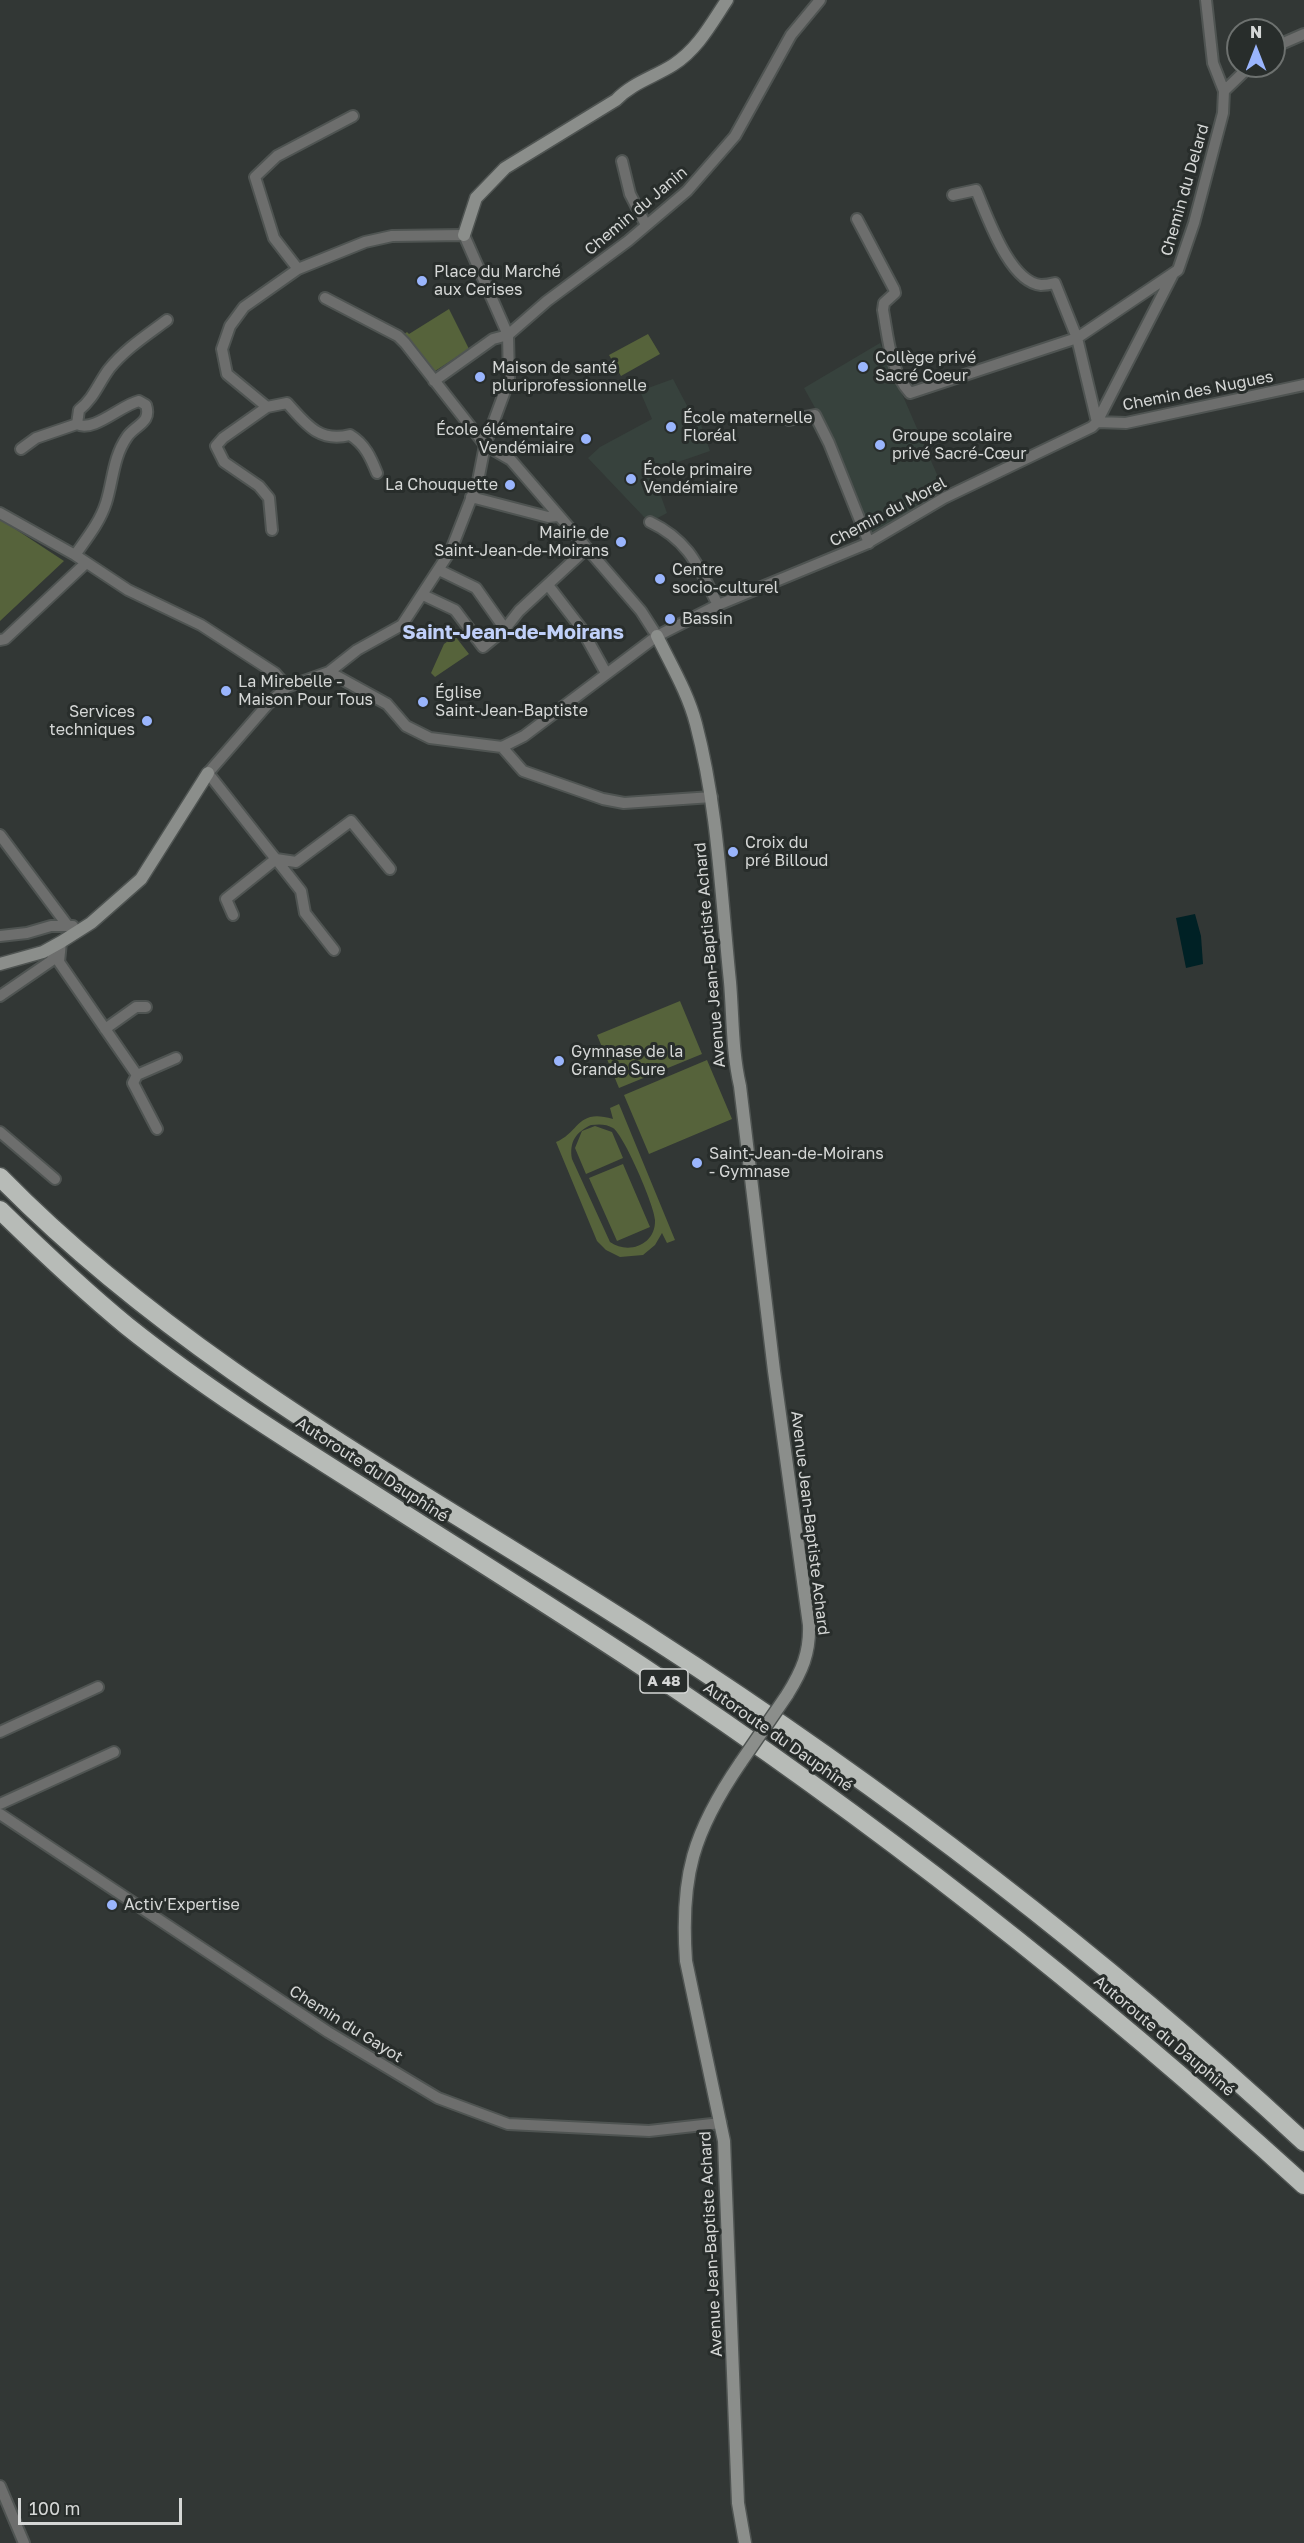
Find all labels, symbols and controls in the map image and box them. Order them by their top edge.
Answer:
north arrow [1226,18,1286,78]
text: N [1250,22,1262,42]
street label: Chemin du Delard [1157,122,1213,258]
street label: Chemin du Janin [581,163,691,259]
place label: Place du Marché aux Cerises [434,262,561,300]
marker: Place du Marché aux Cerises [415,274,429,288]
place label: Collège privé Sacré Coeur [875,348,976,386]
place label: Maison de santé pluriprofessionnelle [492,358,647,396]
marker: Collège privé Sacré Coeur [856,360,870,374]
street label: Chemin des Nugues [1121,367,1275,415]
marker: Maison de santé pluriprofessionnelle [473,370,487,384]
place label: École maternelle Floréal [683,408,813,446]
place label: École élémentaire Vendémiaire [436,420,574,458]
marker: École maternelle Floréal [664,420,678,434]
place label: Groupe scolaire privé Sacré-Cœur [892,426,1027,464]
marker: École élémentaire Vendémiaire [579,432,593,446]
marker: Groupe scolaire privé Sacré-Cœur [873,438,887,452]
place label: École primaire Vendémiaire [643,460,752,498]
marker: École primaire Vendémiaire [624,472,638,486]
street label: Chemin du Morel [826,473,950,551]
place label: La Chouquette [385,475,498,495]
marker: La Chouquette [503,478,517,492]
place label: Mairie de Saint-Jean-de-Moirans [434,523,609,561]
marker: Mairie de Saint-Jean-de-Moirans [614,535,628,549]
place label: Centre socio-culturel [672,560,779,598]
marker: Centre socio-culturel [653,572,667,586]
place label: Bassin [682,609,733,629]
marker: Bassin [663,612,677,626]
district label: Saint-Jean-de-Moirans [402,621,624,645]
place label: La Mirebelle - Maison Pour Tous [238,672,373,710]
place label: Église Saint-Jean-Baptiste [435,683,588,721]
marker: La Mirebelle - Maison Pour Tous [219,684,233,698]
marker: Église Saint-Jean-Baptiste [416,695,430,709]
place label: Services techniques [49,702,135,740]
marker: Services techniques [140,714,154,728]
place label: Croix du pré Billoud [745,833,828,871]
street label: Avenue Jean-Baptiste Achard [691,842,729,1068]
marker: Croix du pré Billoud [726,845,740,859]
place label: Gymnase de la Grande Sure [571,1042,683,1080]
marker: Gymnase de la Grande Sure [552,1054,566,1068]
place label: Saint-Jean-de-Moirans - Gymnase [709,1144,884,1182]
marker: Saint-Jean-de-Moirans - Gymnase [690,1156,704,1170]
street label: Avenue Jean-Baptiste Achard [787,1410,833,1636]
street label: Autoroute du Dauphiné [292,1414,452,1526]
road number: A 48 [640,1669,688,1693]
street label: Autoroute du Dauphiné [700,1678,856,1796]
place label: Activ'Expertise [124,1895,240,1915]
marker: Activ'Expertise [105,1898,119,1912]
street label: Autoroute du Dauphiné [1090,1972,1238,2100]
street label: Chemin du Gayot [286,1981,406,2067]
street label: Avenue Jean-Baptiste Achard [695,2131,727,2357]
scale bar [21,2486,184,2524]
text: 100 m [29,2497,80,2519]

